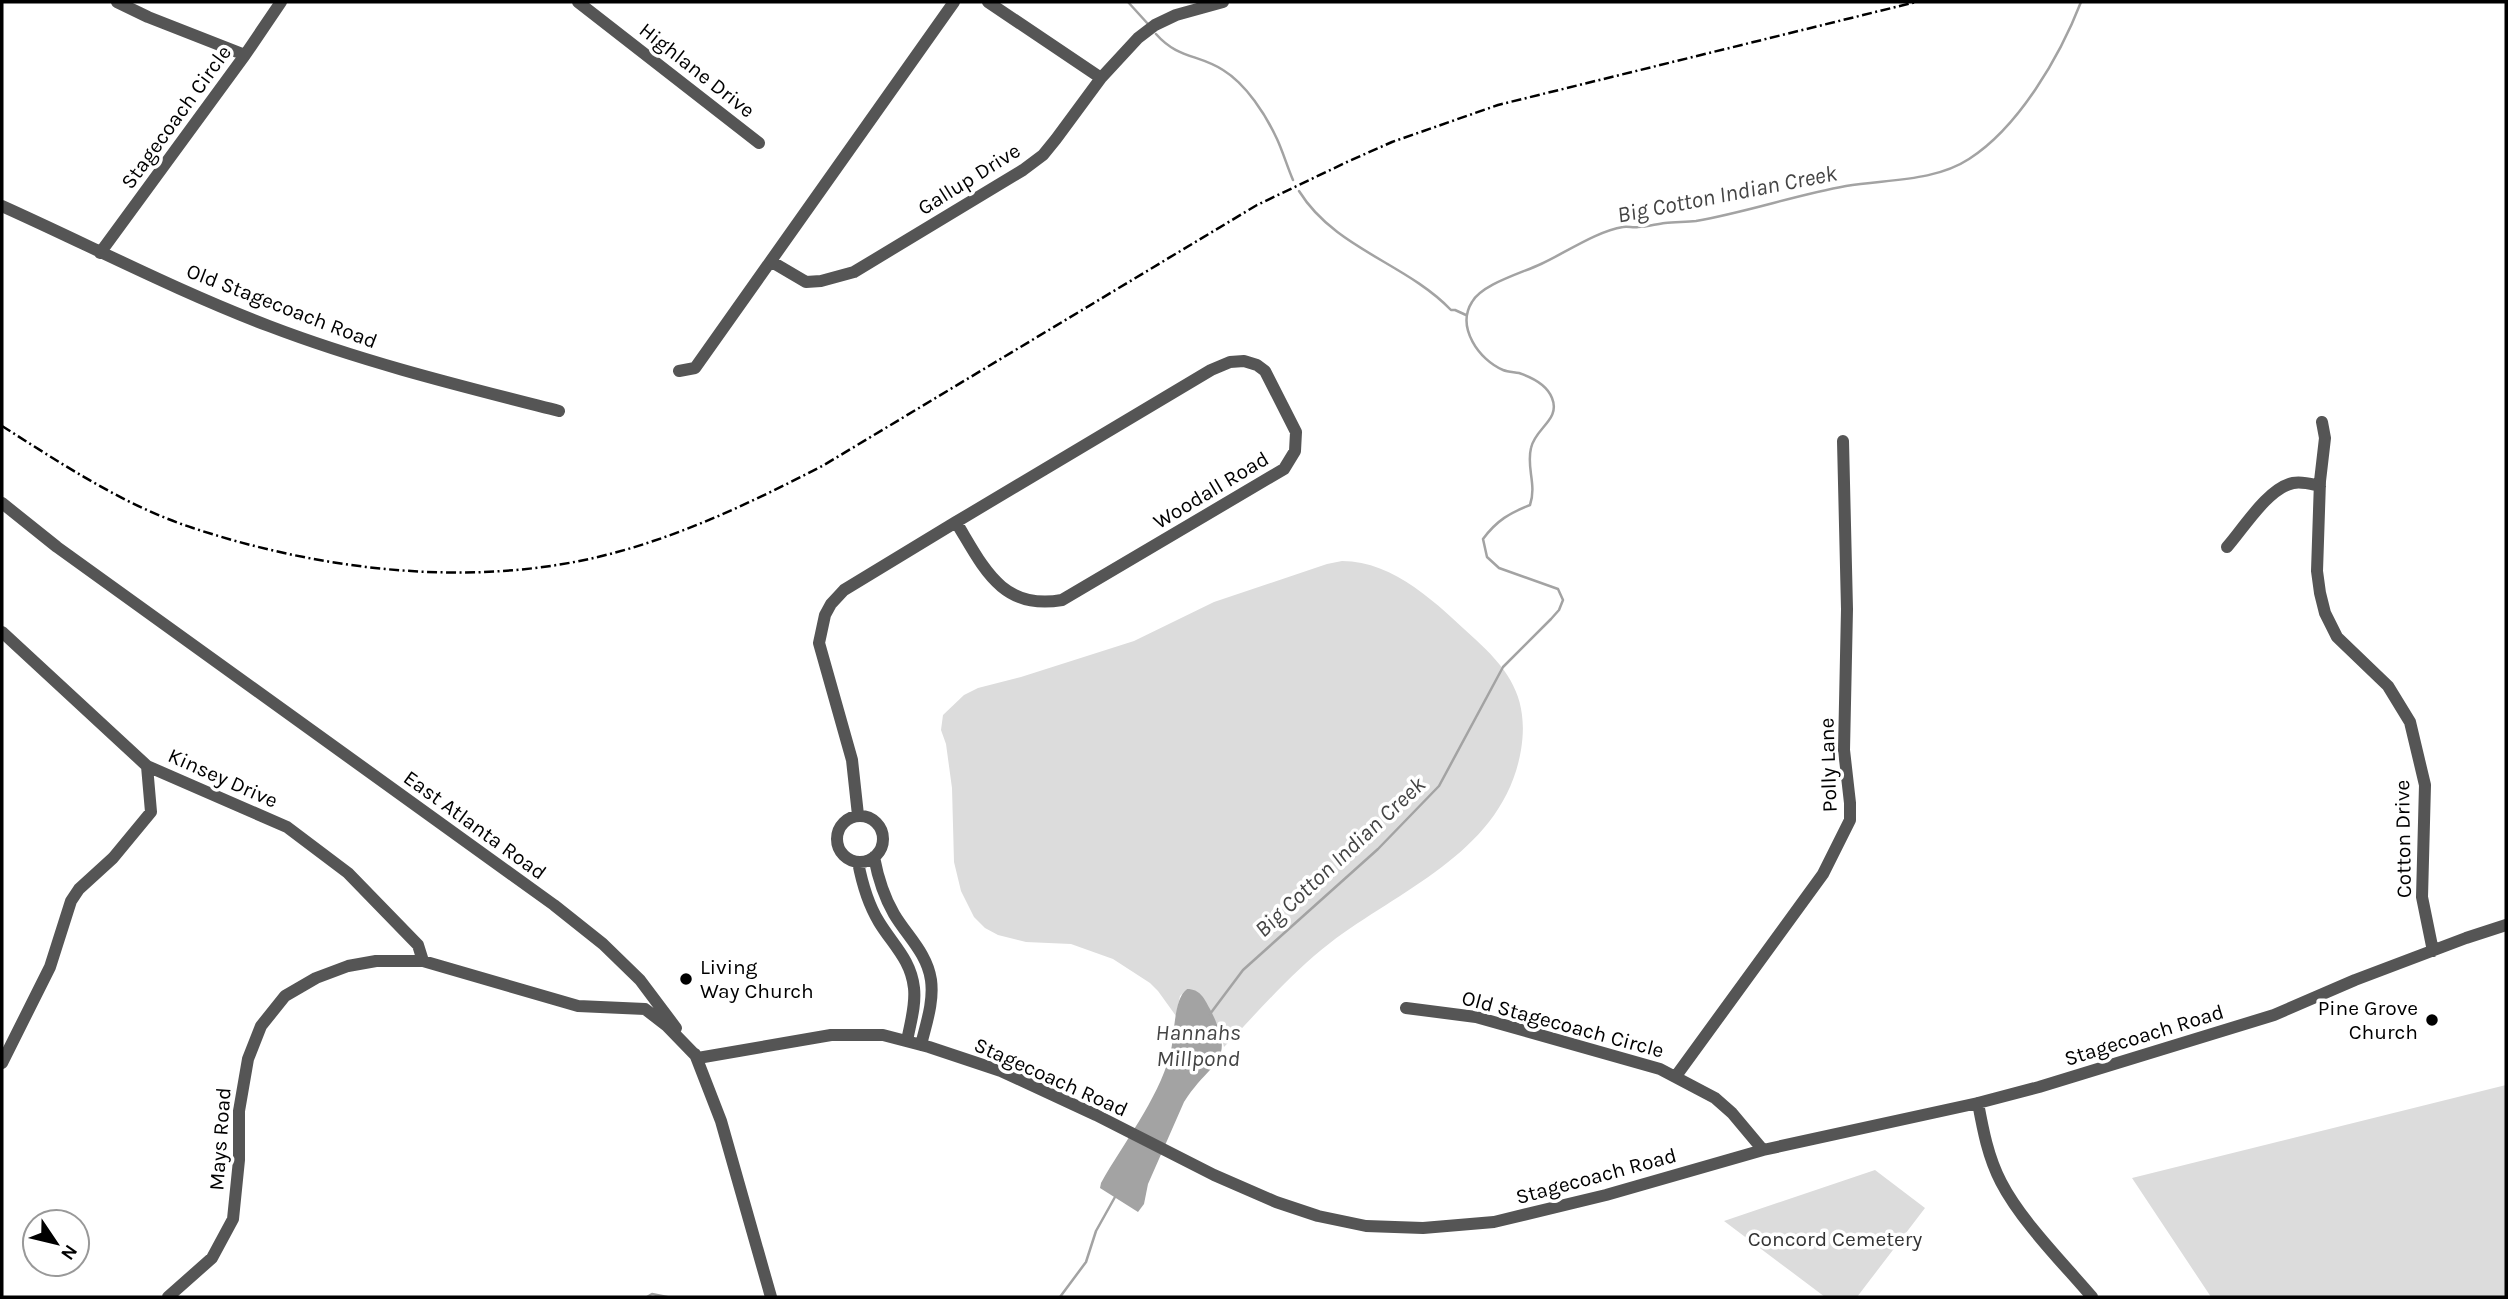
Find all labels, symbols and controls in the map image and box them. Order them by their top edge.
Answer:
street label: Highlane Drive [635,18,759,122]
street label: Stagecoach Circle [116,41,236,193]
street label: Gallup Drive [914,138,1024,220]
water label: Big Cotton Indian Creek [1615,159,1839,229]
street label: Old Stagecoach Road [183,259,381,353]
street label: Woodall Road [1149,446,1273,534]
street label: Polly Lane [1814,717,1842,813]
street label: Kinsey Drive [165,743,281,813]
street label: East Atlanta Road [399,765,551,885]
water label: Big Cotton Indian Creek [1249,771,1431,943]
street label: Cotton Drive [2390,780,2416,898]
place label: Living Way Church [700,955,814,1003]
marker: Living Way Church [678,971,694,987]
street label: Old Stagecoach Circle [1459,985,1667,1063]
place label: Pine Grove Church [2318,996,2418,1044]
street label: Stagecoach Road [2061,999,2227,1071]
marker: Pine Grove Church [2424,1012,2440,1028]
water label: Hannahs Millpond [1155,1019,1241,1072]
street label: Stagecoach Road [971,1032,1131,1122]
street label: Mays Road [204,1087,236,1191]
street label: Stagecoach Road [1513,1143,1679,1209]
north arrow [21,1208,91,1278]
park label: Concord Cemetery [1748,1227,1922,1251]
text: N [56,1240,82,1264]

